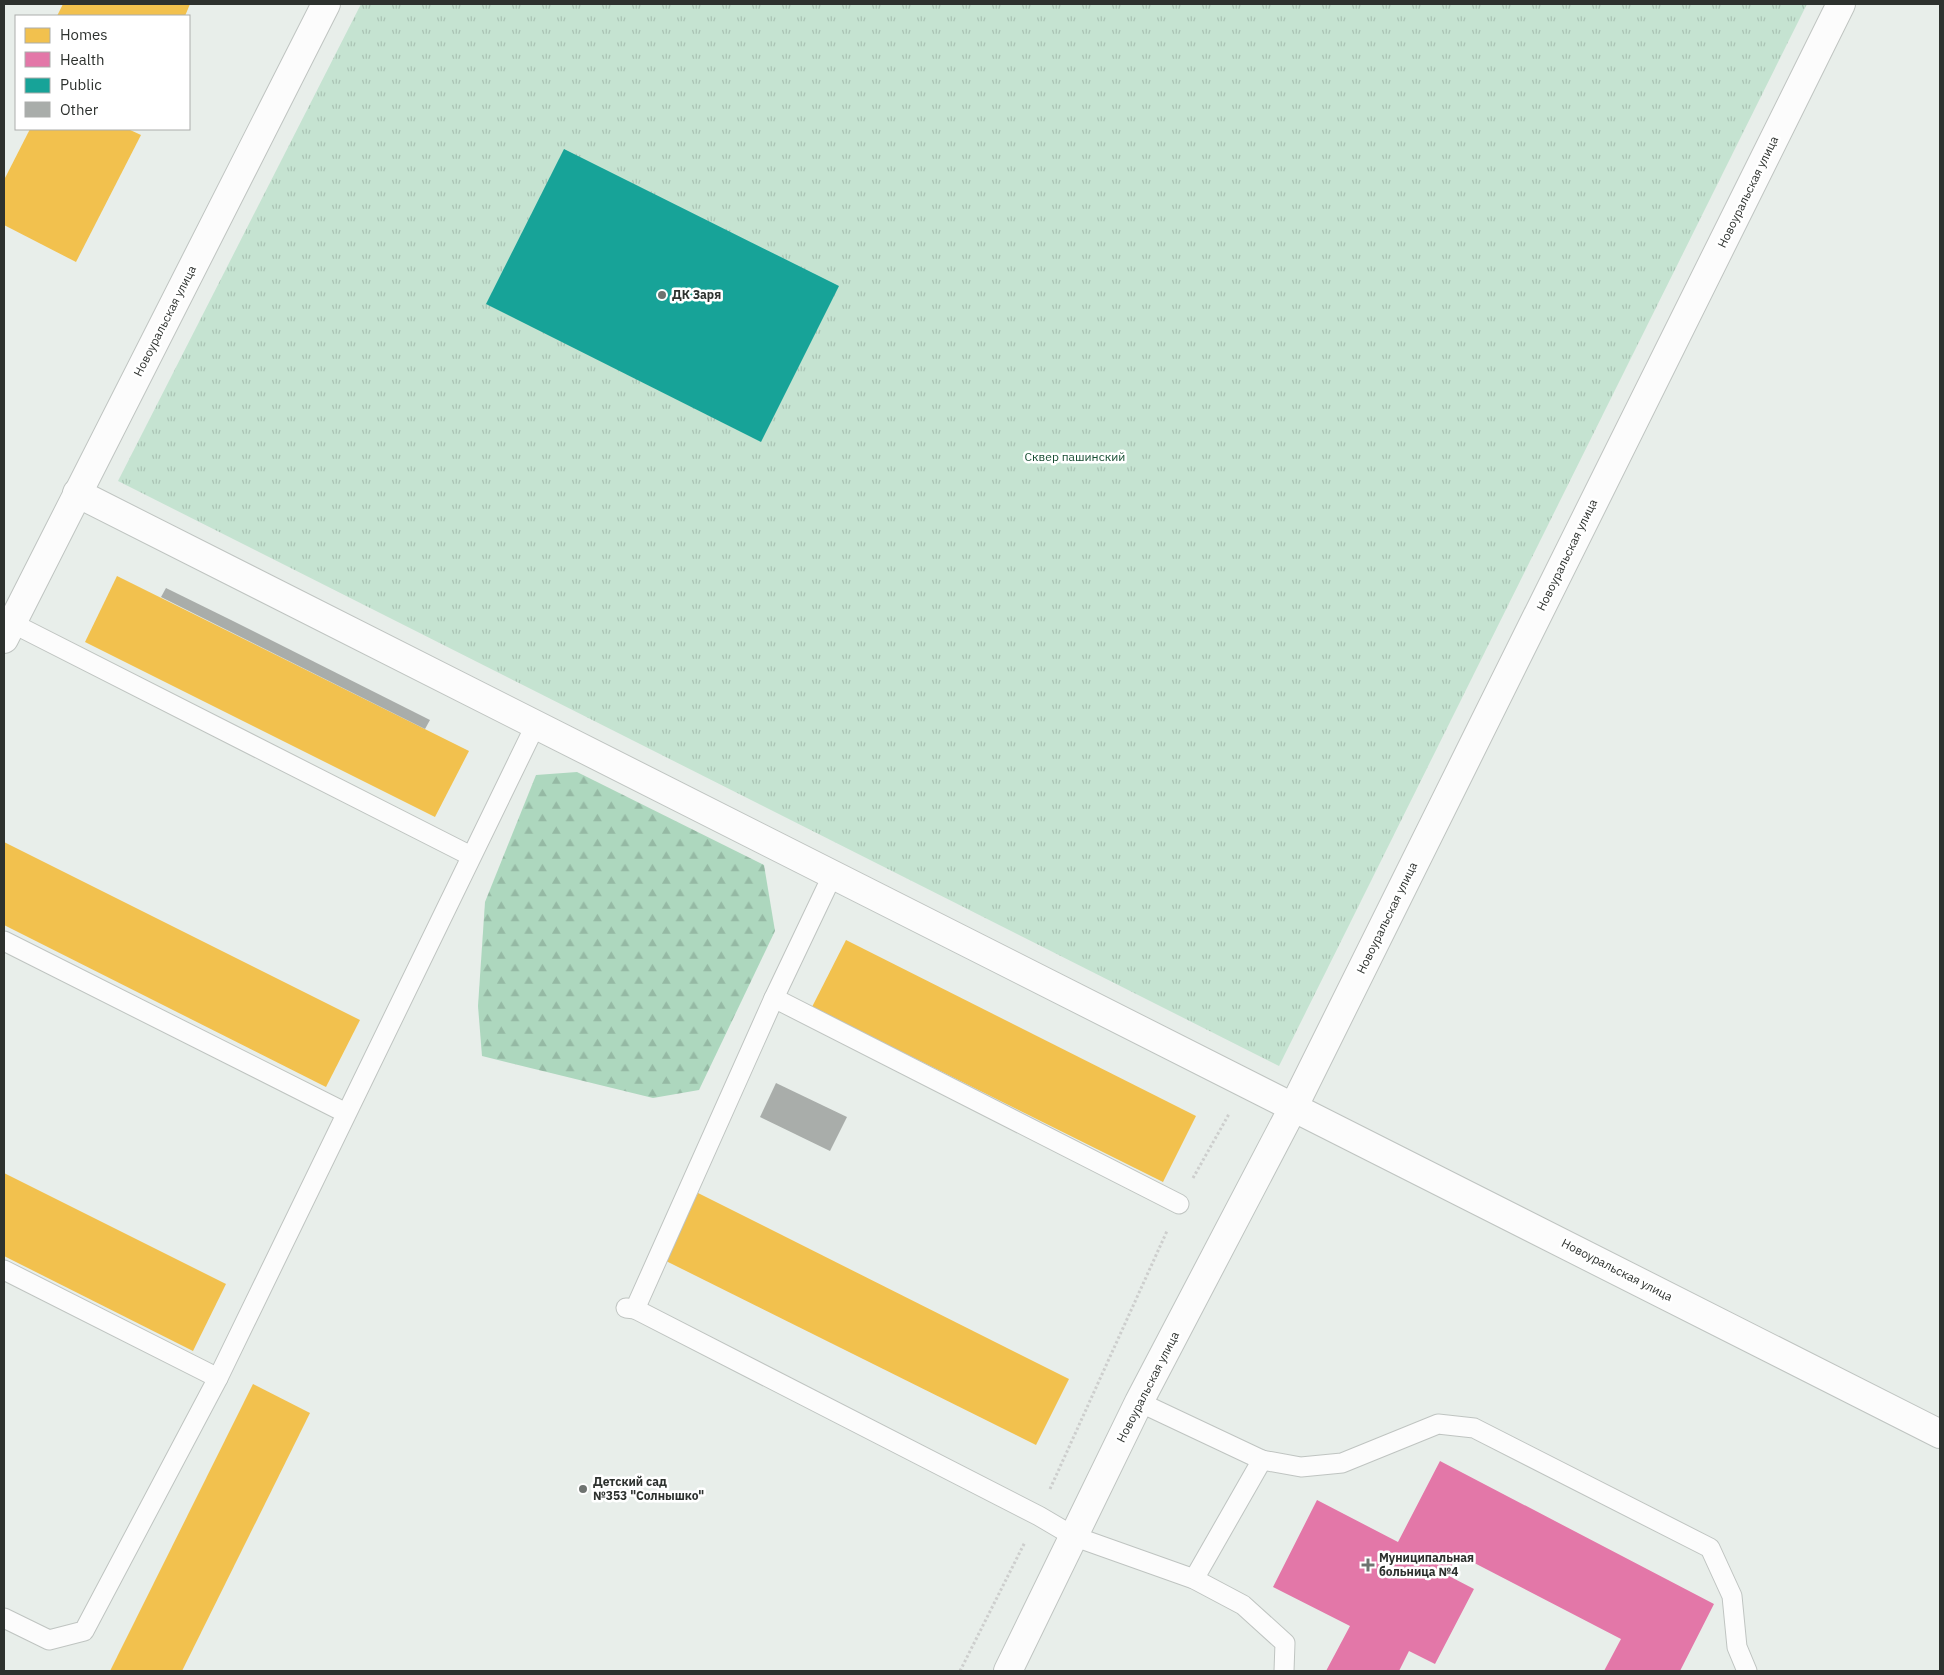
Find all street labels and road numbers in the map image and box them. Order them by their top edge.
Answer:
street label: Новоуральская улица [1714,133,1781,250]
street label: Новоуральская улица [130,262,199,379]
street label: Новоуральская улица [1533,496,1600,613]
street label: Новоуральская улица [1353,859,1420,976]
street label: Новоуральская улица [1559,1235,1676,1304]
street label: Новоуральская улица [1113,1328,1182,1445]

